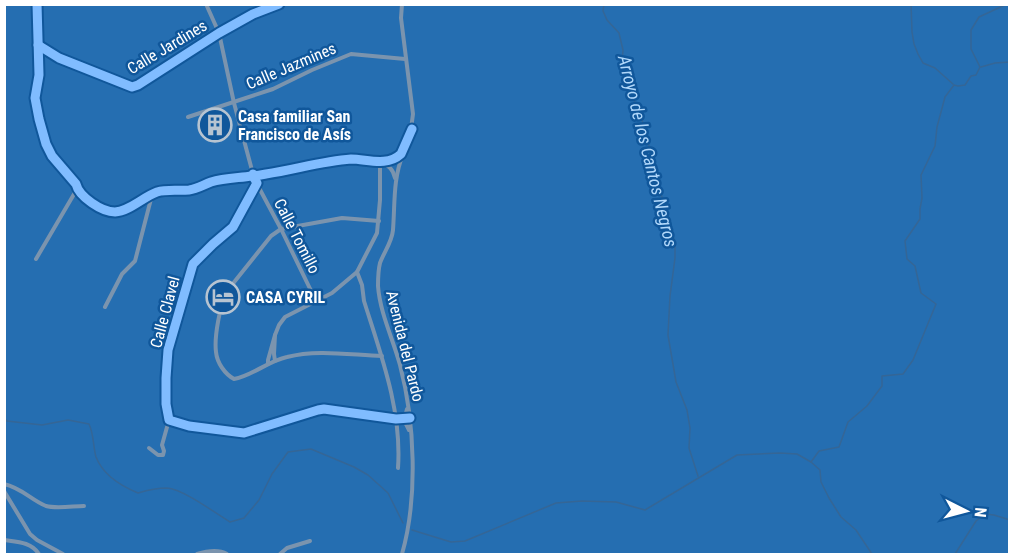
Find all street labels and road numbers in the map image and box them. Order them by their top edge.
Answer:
street label: Calle Jardines [124,16,210,78]
street label: Calle Jazmines [243,39,339,93]
street label: Calle Tomillo [270,195,324,277]
street label: Calle Clavel [146,274,184,350]
street label: Avenida del Pardo [382,289,428,403]

